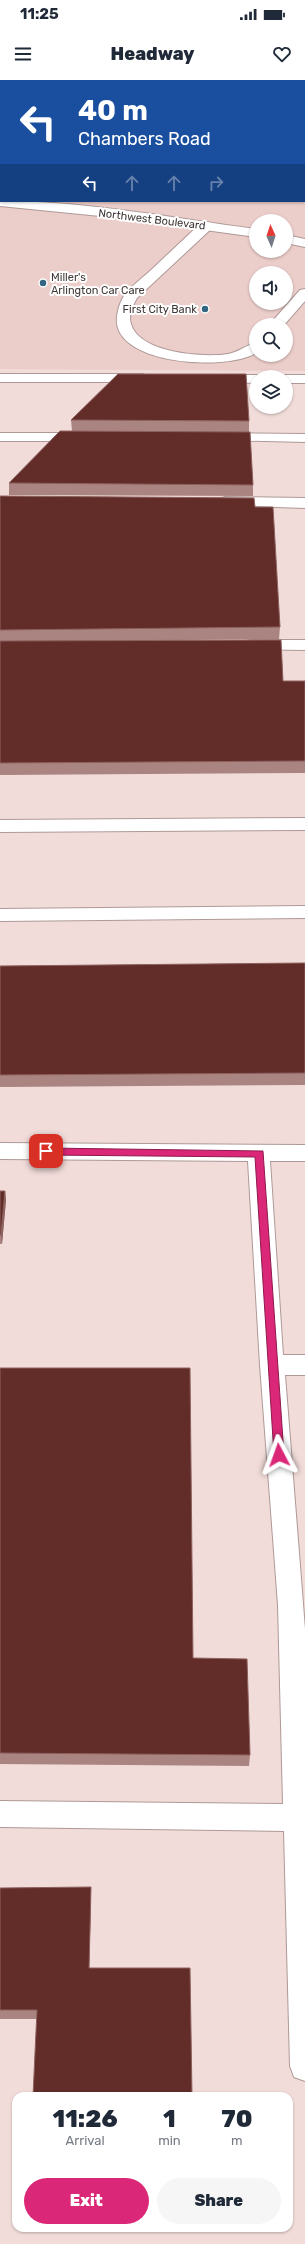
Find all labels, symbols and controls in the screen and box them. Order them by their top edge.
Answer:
text: 11:25 [20,5,59,23]
icon: menu [12,43,34,65]
text: Headway [111,43,194,65]
icon: heart [271,43,293,65]
text: 40 m [78,94,148,127]
icon: left [12,96,64,148]
text: Chambers Road [78,128,211,150]
icon: left [79,172,101,194]
icon: ahead [121,172,143,194]
icon: ahead [163,172,185,194]
icon: right [205,172,227,194]
street label: Northwest Boulevard [98,206,206,233]
north arrow [249,214,293,258]
map controls [249,214,293,414]
button: sound [249,266,293,310]
place label: Miller's Arlington Car Care [51,271,145,297]
marker: Miller's Arlington Car Care [38,278,48,288]
place label: First City Bank [123,303,197,316]
marker: First City Bank [200,304,210,314]
button: search [249,318,293,362]
button: layers [249,370,293,414]
pin [29,1134,63,1168]
icon: arrive [35,1140,57,1162]
position arrow [258,1434,300,1476]
text: 11:26 [53,2105,118,2133]
text: 1 [163,2105,176,2133]
text: 70 [221,2105,252,2133]
text: Arrival [66,2133,105,2148]
text: min [158,2133,181,2148]
text: m [231,2133,243,2148]
button: Exit [24,2178,149,2224]
button: Share [157,2178,281,2224]

